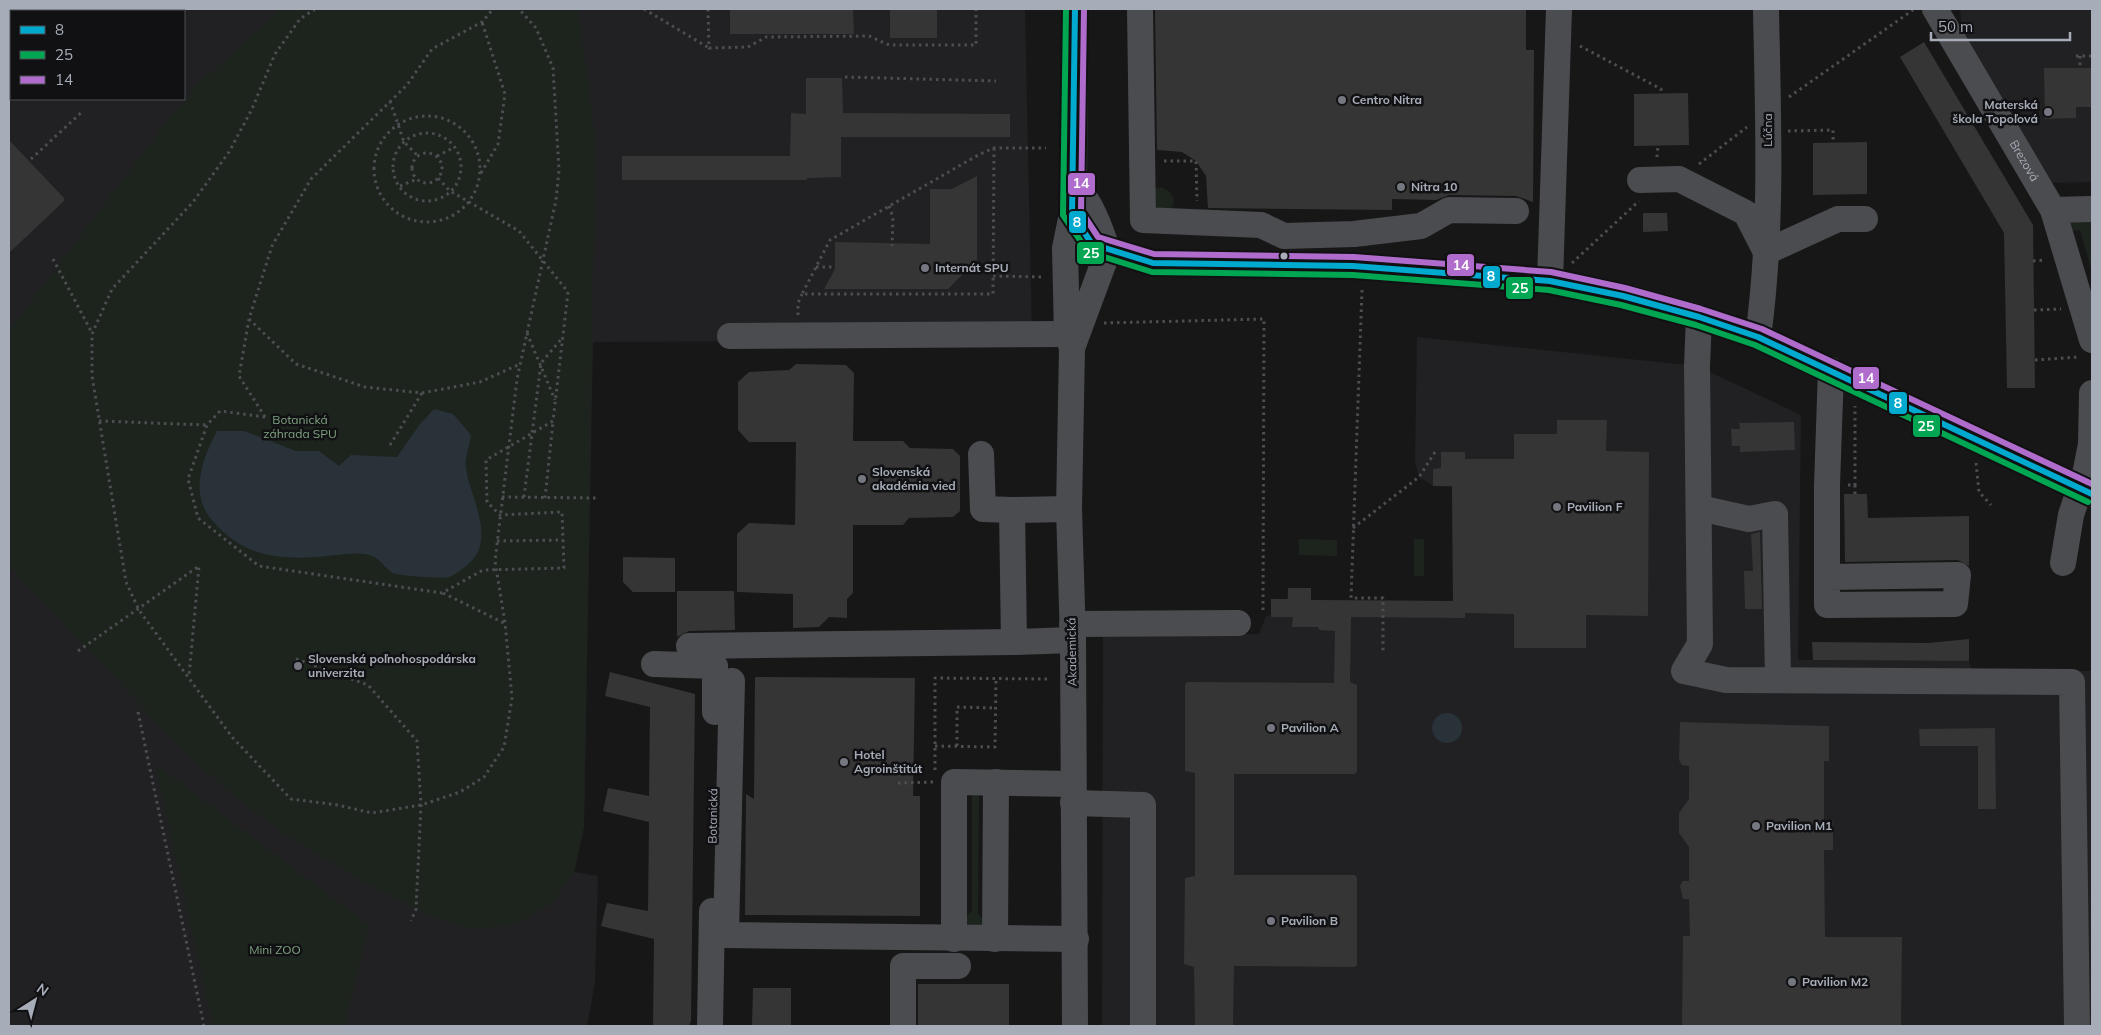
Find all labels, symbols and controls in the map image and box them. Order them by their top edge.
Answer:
legend [10,10,185,100]
scale bar [1931,10,2070,42]
text: 50 m [1938,17,1973,36]
text: 8 [55,20,64,39]
text: 25 [55,45,73,64]
text: 14 [55,70,73,89]
place label: Centro Nitra [1352,92,1422,107]
marker: Centro Nitra [1336,94,1348,106]
place label: Materská škola Topoľová [1952,97,2038,126]
marker: Materská škola Topoľová [2042,106,2054,118]
street label: Lúčna [1760,113,1775,147]
street label: Brezová [2007,137,2043,184]
line badge: 14 [1067,172,1096,196]
text: 14 [1073,174,1090,192]
place label: Nitra 10 [1411,179,1458,194]
marker: Nitra 10 [1395,181,1407,193]
line badge: 8 [1068,210,1087,234]
text: 8 [1073,213,1081,231]
line badge: 25 [1076,241,1105,265]
text: 25 [1083,244,1099,262]
unlabelled marker [1279,251,1289,261]
line badge: 14 [1446,253,1475,277]
text: 14 [1453,256,1470,274]
place label: Internát SPU [935,260,1009,275]
marker: Internát SPU [919,262,931,274]
line badge: 8 [1482,265,1501,289]
text: 8 [1487,267,1495,285]
line badge: 25 [1505,276,1534,300]
text: 25 [1512,279,1528,297]
line badge: 14 [1852,366,1880,390]
text: 14 [1858,369,1875,387]
line badge: 8 [1888,391,1908,415]
text: 8 [1894,394,1902,412]
park label: Botanická záhrada SPU [263,412,337,441]
line badge: 25 [1912,414,1941,438]
text: 25 [1918,417,1934,435]
place label: Slovenská akadémia vied [872,464,956,493]
marker: Slovenská akadémia vied [856,473,868,485]
place label: Pavilion F [1567,499,1623,514]
marker: Pavilion F [1551,501,1563,513]
street label: Akademická [1063,618,1080,686]
place label: Slovenská poľnohospodárska univerzita [308,651,476,680]
marker: Slovenská poľnohospodárska univerzita [292,660,304,672]
place label: Pavilion A [1281,720,1339,735]
marker: Pavilion A [1265,722,1277,734]
place label: Hotel Agroinštitút [854,747,923,776]
marker: Hotel Agroinštitút [838,756,850,768]
street label: Botanická [705,788,720,844]
place label: Pavilion M1 [1766,818,1832,833]
marker: Pavilion M1 [1750,820,1762,832]
place label: Pavilion B [1281,913,1338,928]
marker: Pavilion B [1265,915,1277,927]
park label: Mini ZOO [249,942,301,957]
place label: Pavilion M2 [1802,974,1868,989]
north arrow [10,975,60,1025]
marker: Pavilion M2 [1786,976,1798,988]
text: N [33,979,52,1000]

